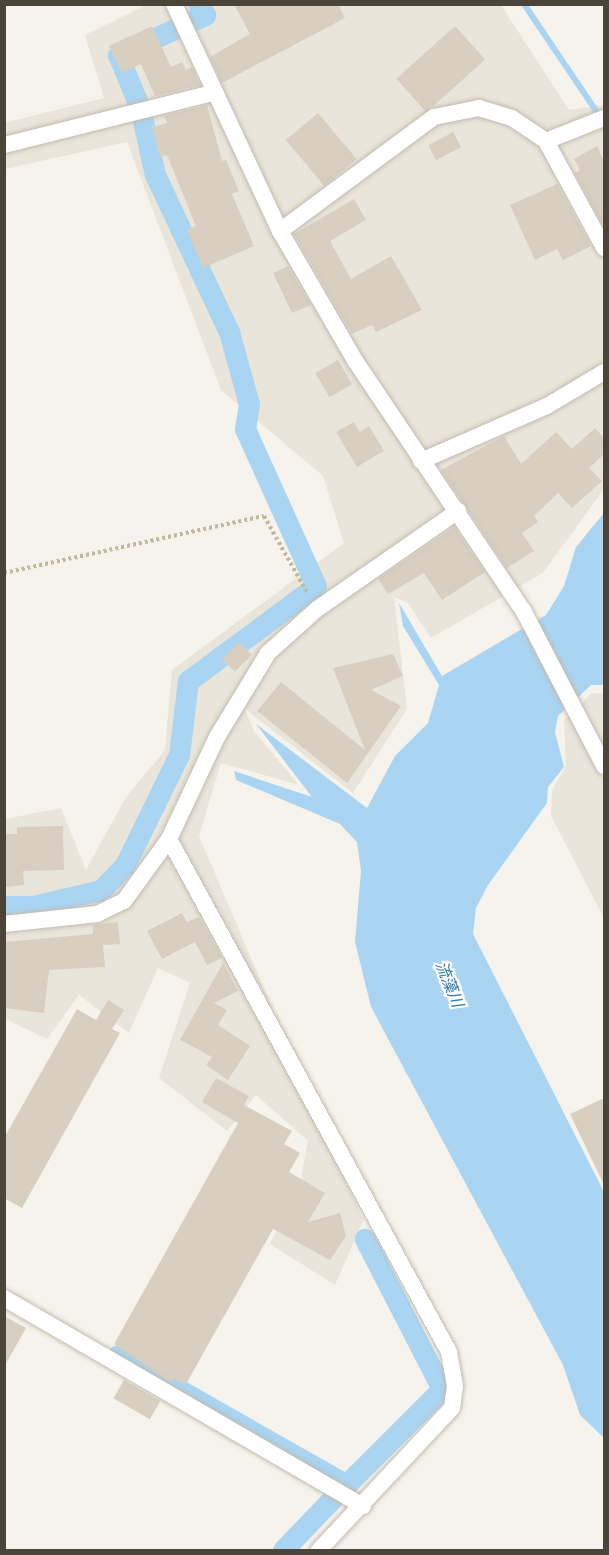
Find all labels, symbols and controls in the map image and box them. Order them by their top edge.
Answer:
water label: 流藻川 [432,958,468,1010]

